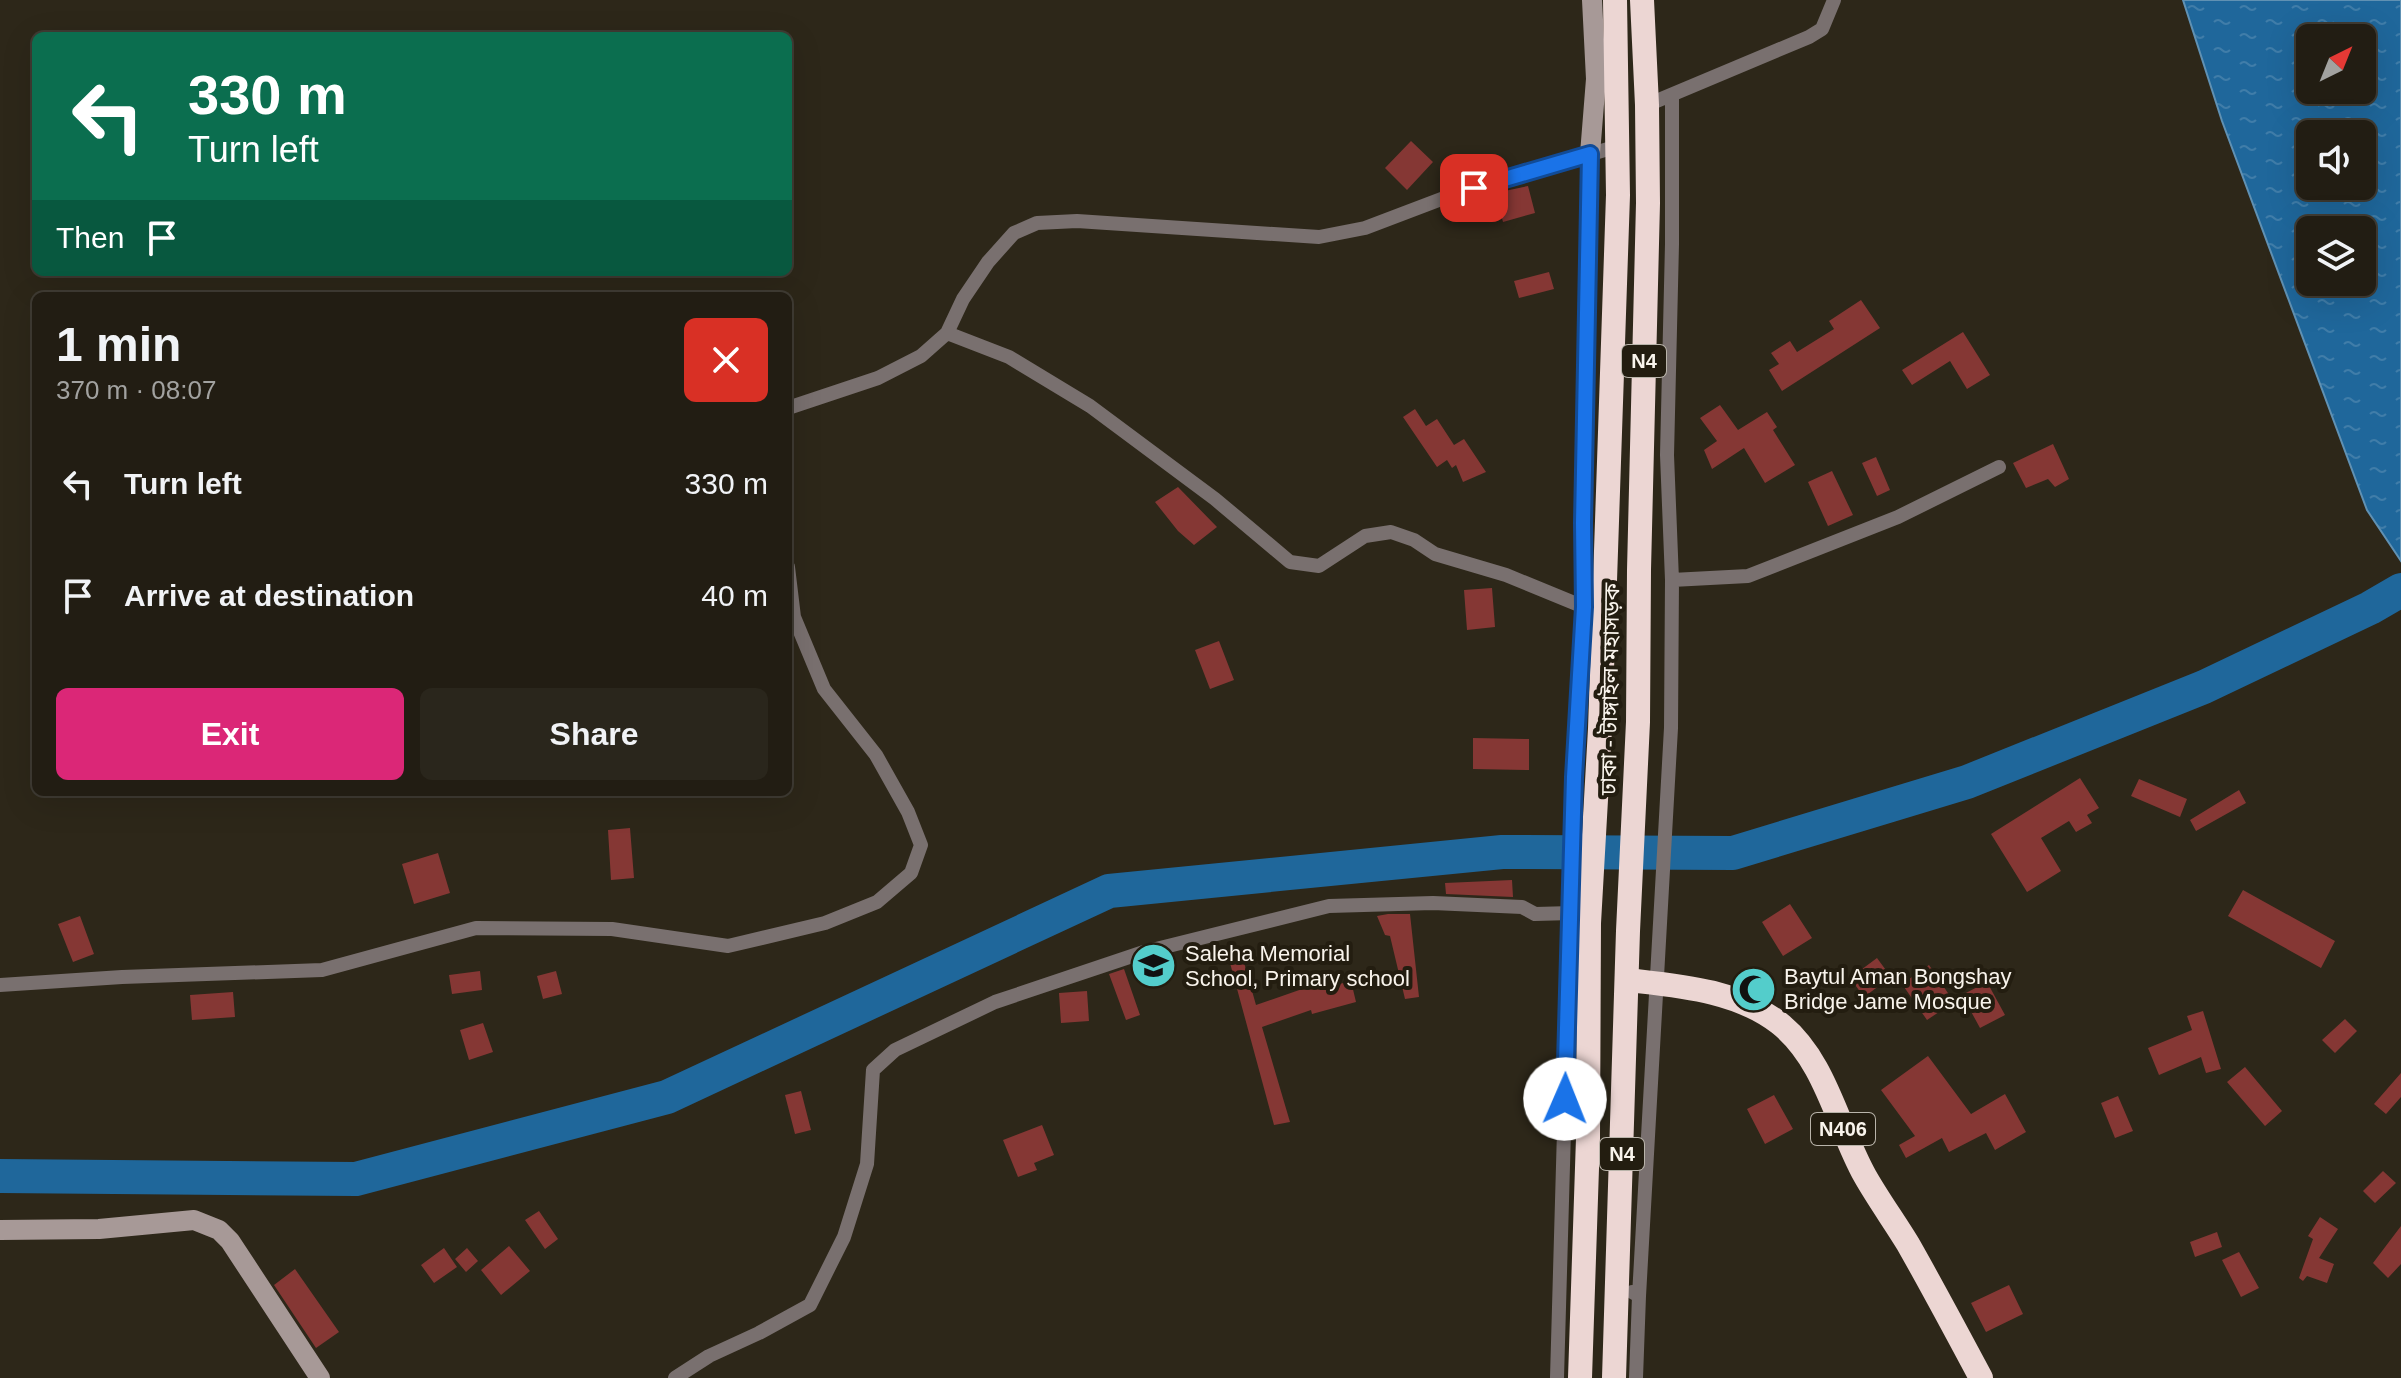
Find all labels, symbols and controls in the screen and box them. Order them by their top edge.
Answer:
north arrow [2296,24,2376,104]
map controls [2296,24,2376,296]
text: 330 m [188,63,347,126]
icon: left [56,64,160,168]
button: sound [2296,120,2376,200]
text: Turn left [188,129,319,170]
pin [1440,154,1508,222]
icon: arrive [1452,166,1496,210]
icon: arrive [140,216,184,260]
button: layers [2296,216,2376,296]
text: Then [56,221,124,254]
text: 1 min [56,318,181,371]
button: close [684,318,768,402]
road number: N4 [1622,345,1666,377]
text: 370 m · 08:07 [56,375,216,405]
icon: left [56,462,100,506]
text: Turn left [124,467,242,500]
text: 330 m [685,467,768,500]
icon: arrive [56,574,100,618]
text: Arrive at destination [124,579,414,612]
text: 40 m [701,579,768,612]
street label: ঢাকা - টাঙ্গাইল মহাসড়ক [1596,583,1624,796]
button: Exit [56,688,404,780]
button: Share [420,688,768,780]
place label: Saleha Memorial School, Primary school [1185,941,1410,991]
school or university icon: Saleha Memorial School, Primary school [1130,942,1178,990]
place label: Baytul Aman Bongshay Bridge Jame Mosque [1784,964,2011,1014]
mosque icon: Baytul Aman Bongshay Bridge Jame Mosque [1729,965,1777,1013]
position arrow [1523,1057,1607,1141]
road number: N406 [1811,1113,1875,1145]
road number: N4 [1600,1138,1644,1170]

